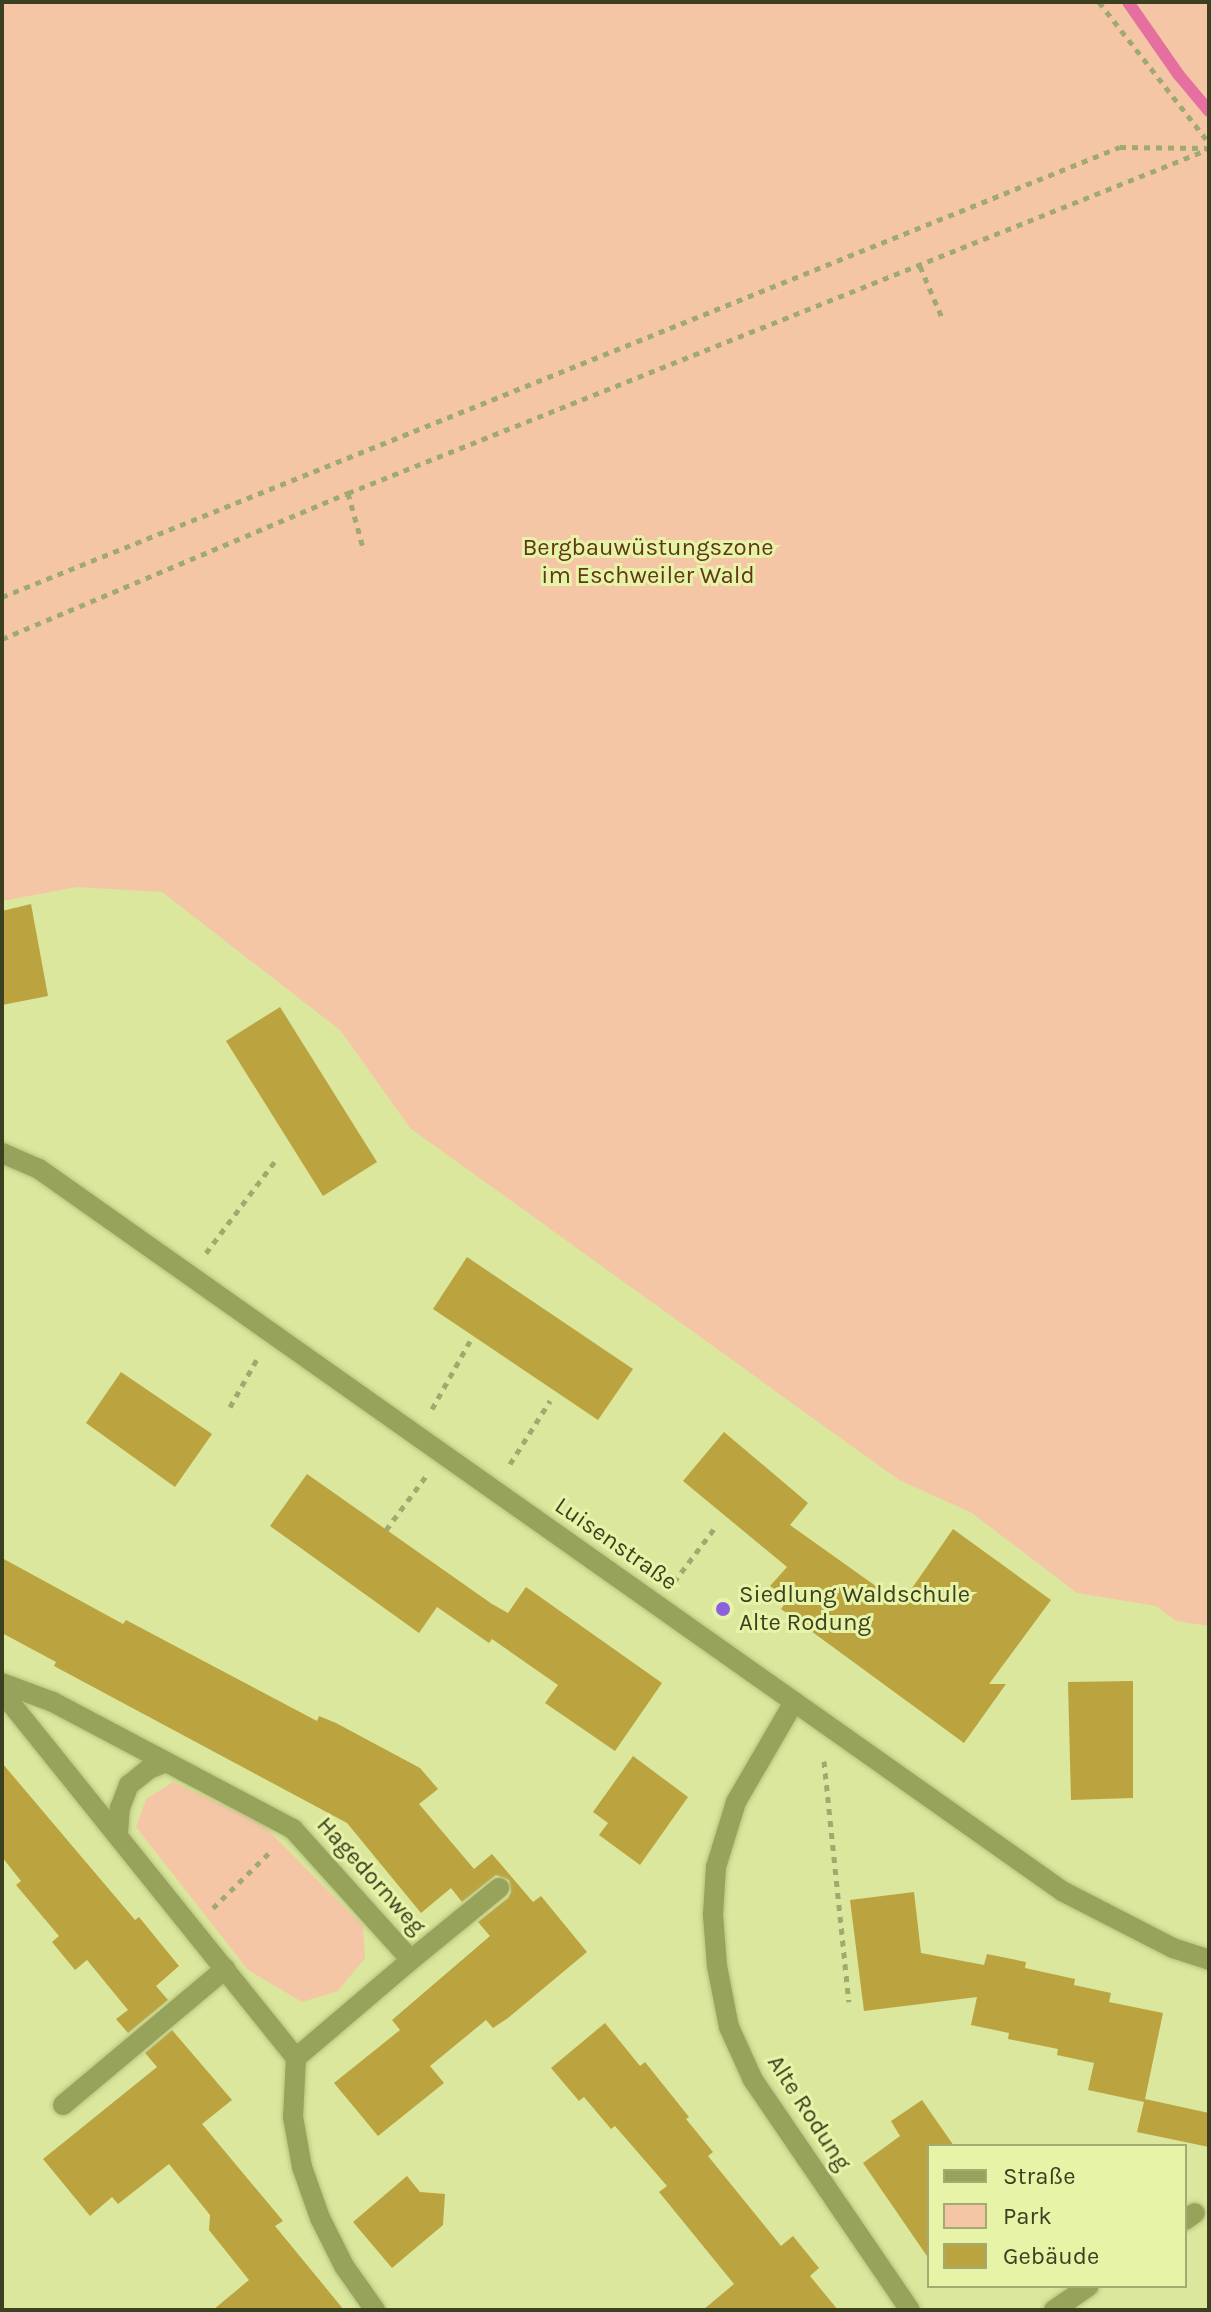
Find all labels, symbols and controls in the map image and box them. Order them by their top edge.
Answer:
park label: Bergbauwüstungszone im Eschweiler Wald [522,534,774,590]
street label: Luisenstraße [549,1491,683,1597]
place label: Siedlung Waldschule Alte Rodung [739,1581,970,1637]
marker: Siedlung Waldschule Alte Rodung [714,1600,732,1618]
street label: Hagedornweg [310,1811,432,1941]
street label: Alte Rodung [761,2050,857,2176]
legend [927,2144,1187,2288]
text: Straße [1003,2162,1075,2190]
text: Park [1003,2202,1052,2230]
text: Gebäude [1003,2242,1099,2270]

